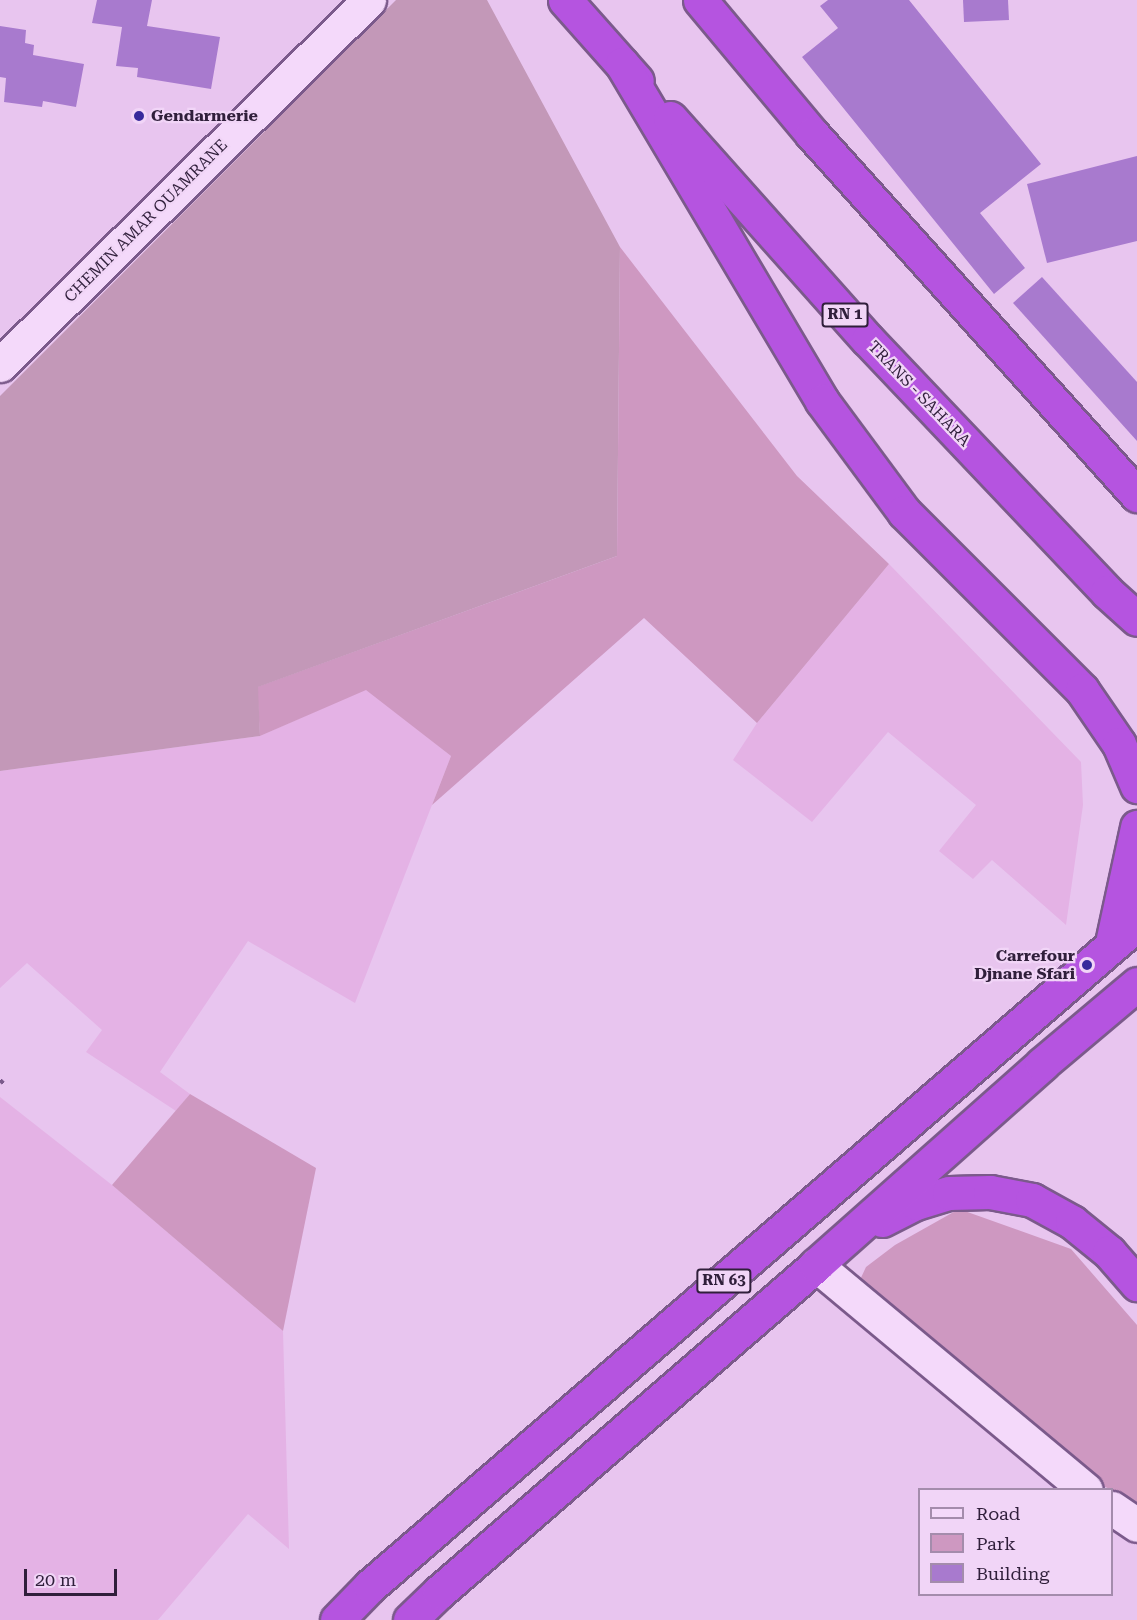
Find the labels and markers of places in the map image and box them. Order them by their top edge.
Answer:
place label: Gendarmerie [151,106,258,126]
marker: Gendarmerie [132,109,146,123]
place label: Carrefour Djnane Sfari [974,946,1075,984]
marker: Carrefour Djnane Sfari [1080,958,1094,972]

